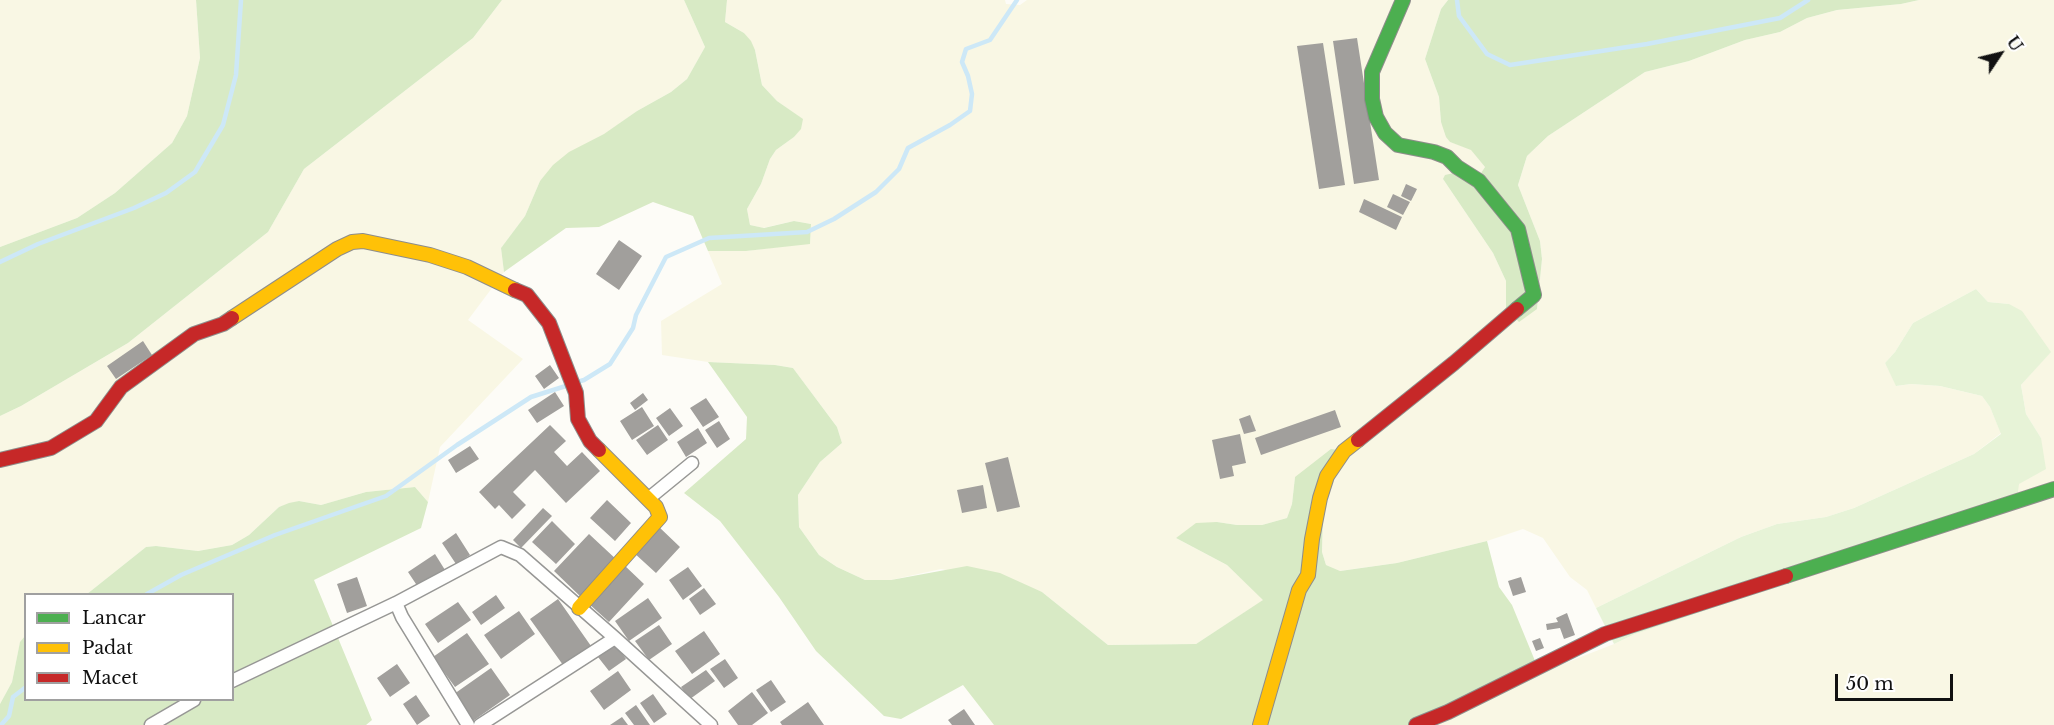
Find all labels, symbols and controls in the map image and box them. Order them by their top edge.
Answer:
north arrow [1970,24,2030,84]
text: U [2003,32,2027,55]
legend [24,593,234,701]
text: Lancar [82,607,146,629]
text: Padat [82,637,133,659]
scale bar [1838,662,1956,700]
text: Macet [82,667,138,689]
text: 50 m [1846,673,1894,695]

